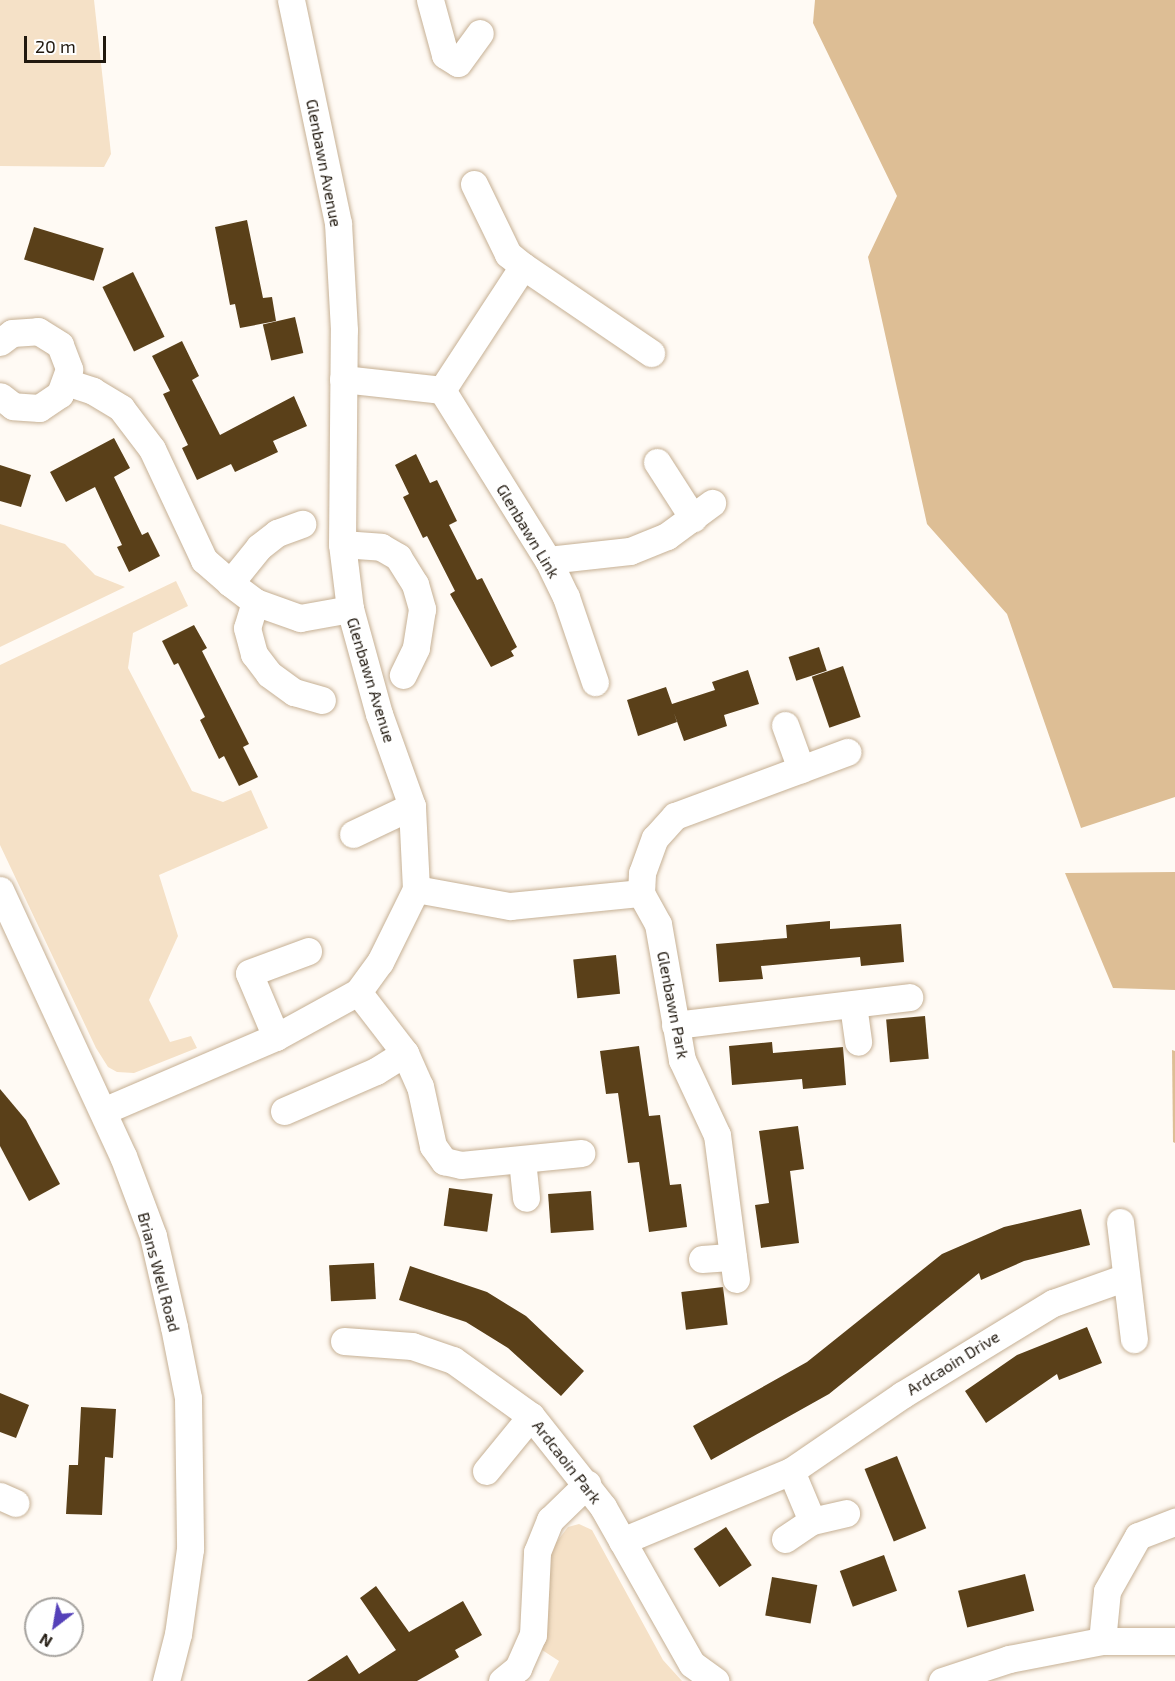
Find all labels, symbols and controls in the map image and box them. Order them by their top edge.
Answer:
scale bar [27,24,110,62]
text: 20 m [35,35,76,57]
street label: Glenbawn Avenue [302,97,346,229]
street label: Glenbawn Link [492,481,564,581]
street label: Glenbawn Avenue [343,615,399,745]
street label: Glenbawn Park [653,949,693,1061]
street label: Brians Well Road [134,1210,184,1334]
street label: Ardcaoin Drive [903,1327,1003,1399]
street label: Ardcaoin Park [528,1416,606,1508]
north arrow [24,1597,84,1657]
text: N [36,1630,55,1652]

